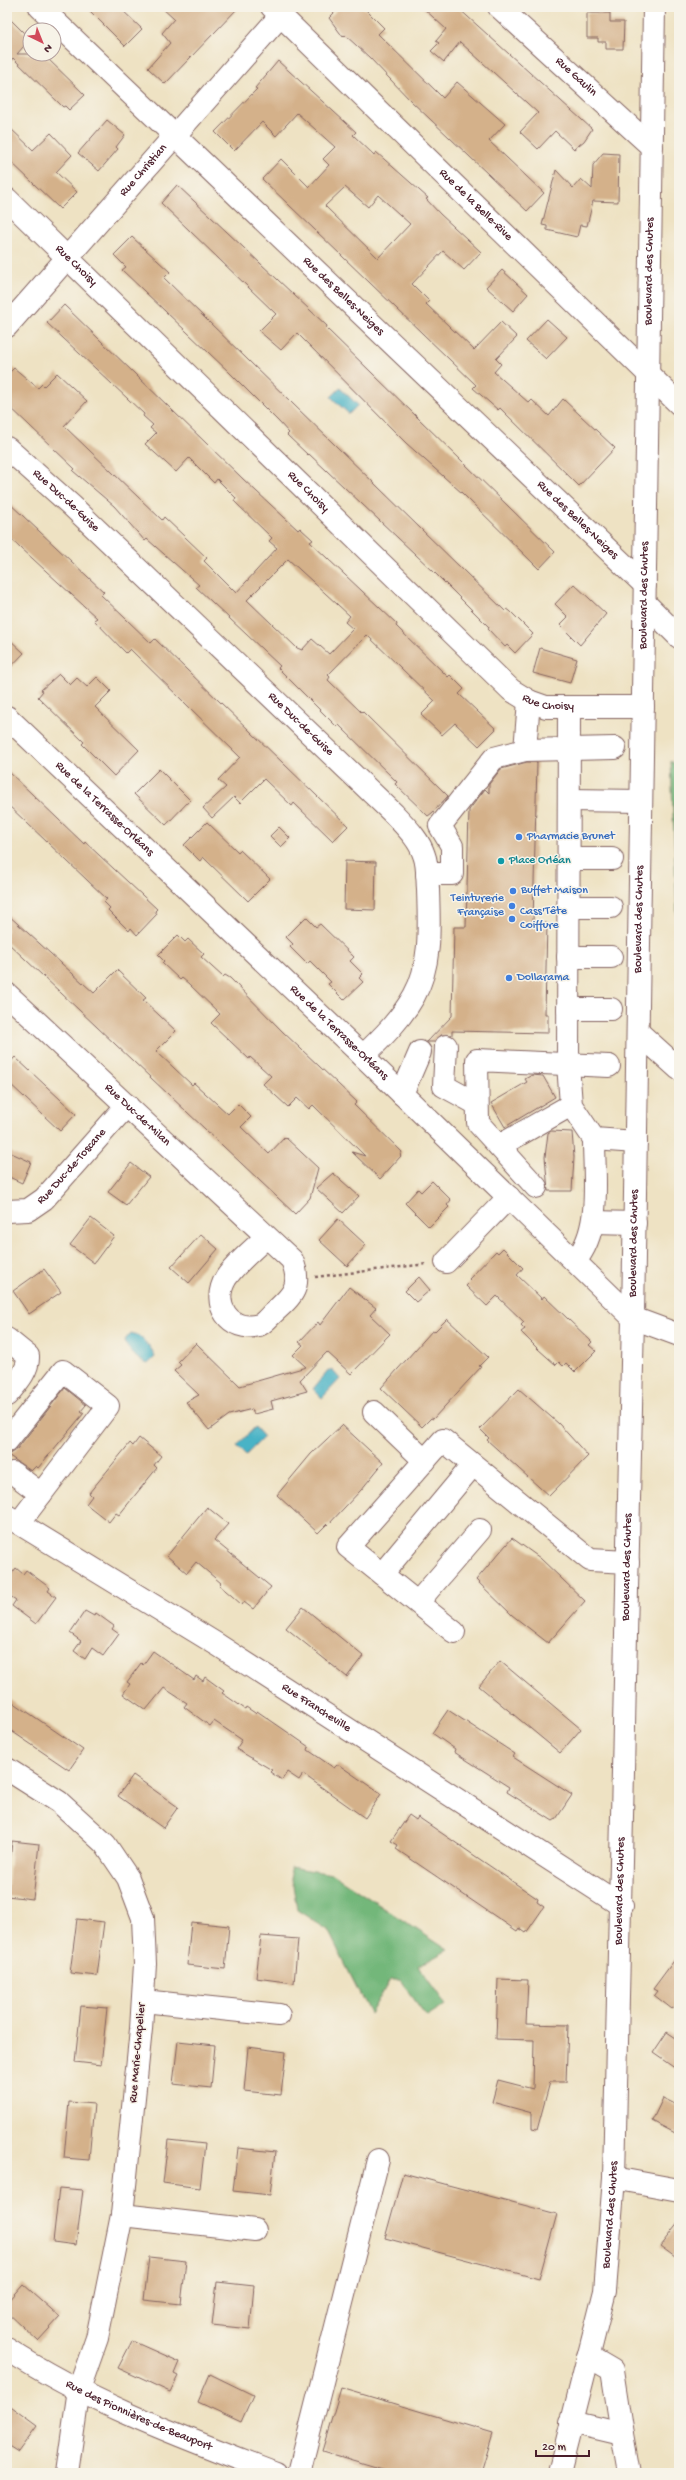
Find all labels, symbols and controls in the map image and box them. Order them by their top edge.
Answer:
north arrow [22,22,62,62]
text: N [41,41,54,55]
street label: Rue Gaulin [552,55,600,100]
street label: Rue Christian [117,141,171,200]
street label: Rue de la Belle-Rive [436,166,516,245]
street label: Boulevard des Chutes [642,217,658,326]
street label: Rue Choisy [52,242,100,290]
street label: Rue des Belles-Neiges [299,254,387,339]
street label: Rue Duc-de-Guise [29,467,103,536]
street label: Rue Choisy [284,469,332,516]
street label: Rue des Belles-Neiges [533,478,621,563]
street label: Boulevard des Chutes [637,541,652,650]
street label: Rue Duc-de-Guise [264,690,337,760]
street label: Rue Choisy [519,691,574,715]
street label: Rue de la Terrasse-Orléans [52,759,157,860]
place label: Pharmacie Brunet [526,830,616,844]
marker: Pharmacie Brunet [514,832,524,842]
place label: Place Orléan [508,854,571,868]
marker: Place Orléan [496,856,506,866]
street label: Boulevard des Chutes [632,865,647,974]
place label: Buffet Maison [520,884,588,898]
marker: Buffet Maison [508,886,518,896]
place label: Teinturerie Française [450,892,505,920]
marker: Teinturerie Française [507,901,517,911]
place label: Cass'Tête Coiffure [520,905,568,933]
marker: Cass'Tête Coiffure [507,914,517,924]
place label: Dollarama [516,971,569,985]
marker: Dollarama [504,973,514,983]
street label: Rue de la Terrasse-Orléans [286,983,391,1084]
street label: Rue Duc-de-Milan [101,1081,173,1150]
street label: Rue Duc-de-Toscane [35,1125,110,1208]
street label: Boulevard des Chutes [626,1189,642,1298]
street label: Boulevard des Chutes [619,1513,636,1622]
street label: Rue Francheville [279,1681,354,1736]
street label: Boulevard des Chutes [612,1837,629,1946]
street label: Rue Marie-Chapelier [127,2001,149,2103]
street label: Boulevard des Chutes [600,2161,621,2270]
street label: Rue des Pionnières-de-Beauport [63,2378,215,2455]
scale bar [536,2432,589,2458]
text: 20 m [542,2441,567,2455]

